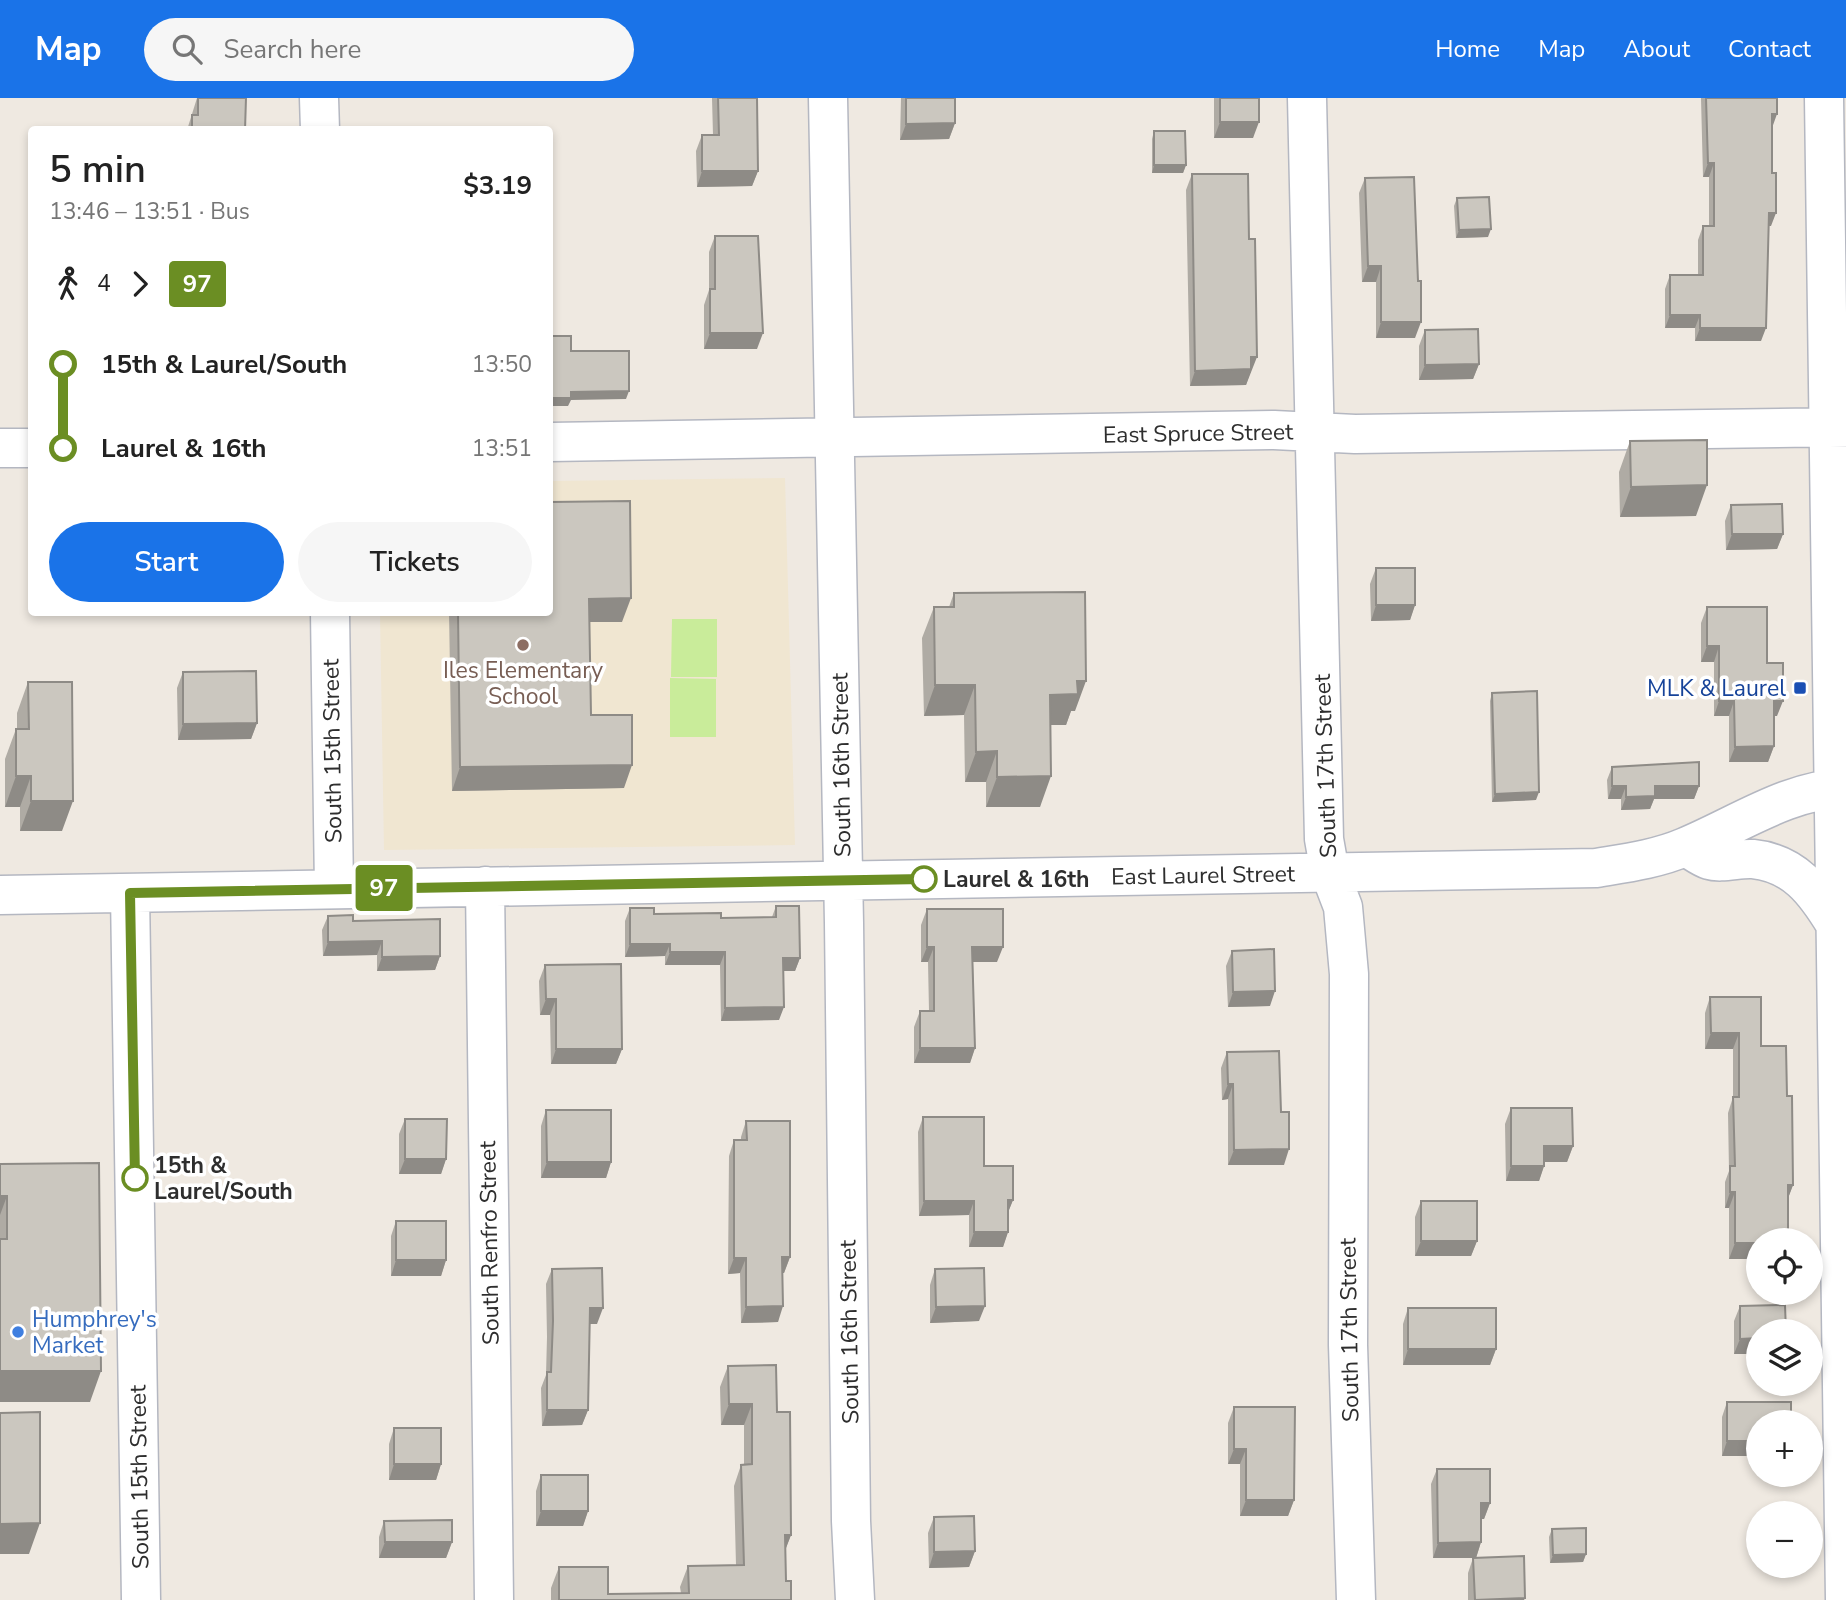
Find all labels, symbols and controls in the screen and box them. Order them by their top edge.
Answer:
search box [144,18,634,81]
text: Map [35,27,102,72]
icon: search [168,30,206,68]
text: Search here [224,32,361,67]
text: Home [1435,33,1500,65]
text: Map [1538,33,1585,65]
text: About [1623,33,1690,65]
text: Contact [1728,33,1811,65]
text: 5 min [49,144,146,195]
text: $3.19 [463,168,532,203]
text: 13:46 – 13:51 · Bus [49,196,250,227]
icon: walk [49,265,87,303]
icon: forward [121,265,159,303]
text: 4 [97,268,111,299]
text: 97 [183,268,212,300]
text: 15th & Laurel/South [101,347,347,382]
text: 13:50 [472,349,532,380]
street label: East Spruce Street [1103,416,1294,451]
text: Laurel & 16th [101,431,267,466]
text: 13:51 [472,433,532,464]
button: Start [49,522,284,602]
button: Tickets [298,522,532,602]
marker: Iles Elementary School [515,637,531,653]
place label: Iles Elementary School [443,655,603,712]
street label: South 15th Street [315,658,350,843]
street label: South 16th Street [824,672,859,857]
street label: South 17th Street [1307,672,1344,859]
place label: MLK & Laurel [1647,673,1786,704]
marker: MLK & Laurel [1792,680,1808,696]
street label: East Laurel Street [1111,858,1296,893]
place label: Laurel & 16th [943,864,1089,895]
line badge: 97 [352,865,416,911]
marker: Laurel & 16th [911,866,937,892]
text: 97 [370,872,398,904]
street label: South Renfro Street [472,1140,507,1345]
place label: 15th & Laurel/South [154,1150,293,1207]
marker: 15th & Laurel/South [122,1165,148,1191]
map controls [1746,1228,1823,1578]
button: locate [1746,1228,1823,1305]
street label: South 17th Street [1332,1237,1367,1422]
street label: South 16th Street [832,1239,867,1424]
place label: Humphrey's Market [32,1304,157,1361]
button: layers [1746,1319,1823,1396]
marker: Humphrey's Market [10,1324,26,1340]
street label: South 15th Street [122,1384,157,1569]
button: + [1746,1410,1823,1487]
button: − [1746,1501,1823,1578]

